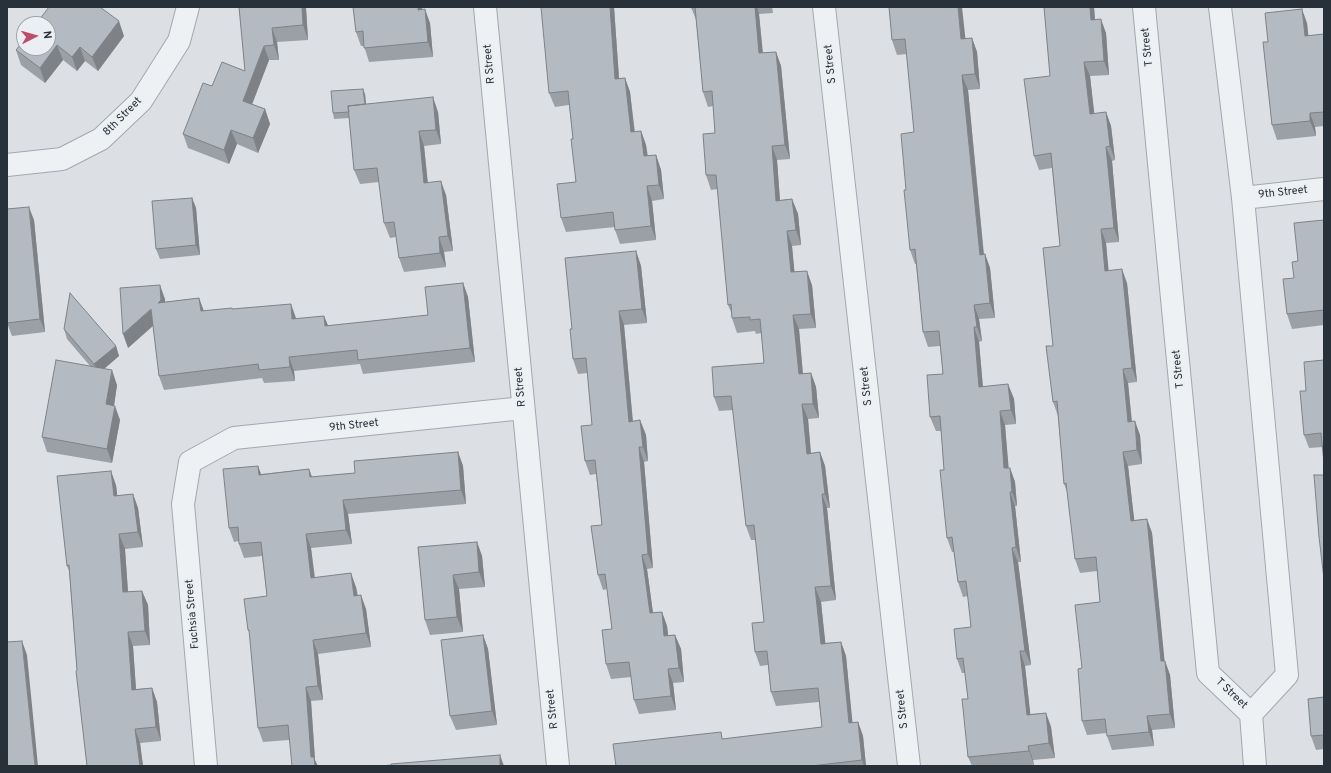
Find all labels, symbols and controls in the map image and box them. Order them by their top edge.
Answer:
north arrow [16,16,56,56]
street label: T Street [1139,27,1157,67]
text: N [40,30,54,40]
street label: R Street [482,43,498,85]
street label: S Street [822,44,840,84]
street label: 8th Street [101,95,145,139]
street label: 9th Street [1258,184,1308,202]
street label: T Street [1170,349,1188,389]
street label: R Street [513,366,529,408]
street label: S Street [858,366,876,406]
street label: 9th Street [329,417,379,435]
street label: Fuchsia Street [183,578,203,650]
street label: T Street [1212,676,1250,712]
street label: R Street [544,688,562,730]
street label: S Street [894,689,912,729]

